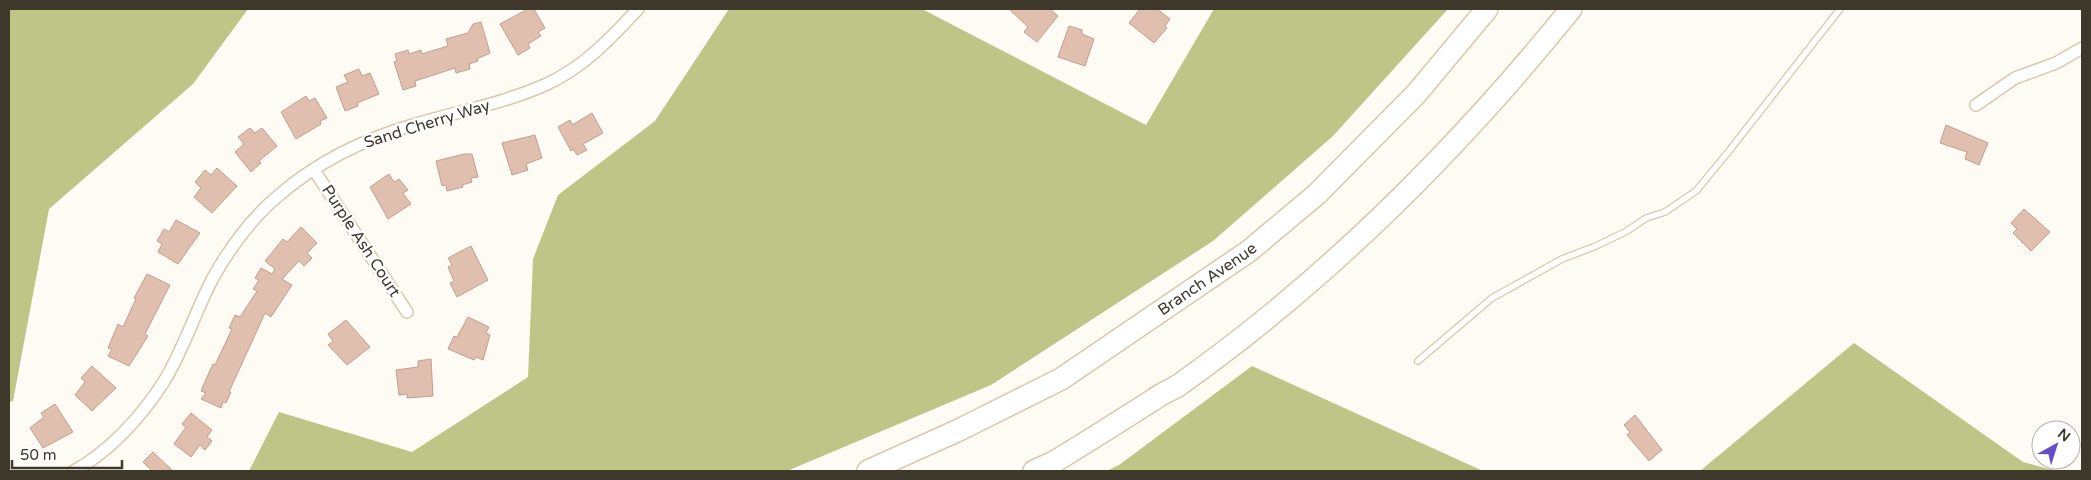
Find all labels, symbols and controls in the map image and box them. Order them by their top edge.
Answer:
street label: Sand Cherry Way [362,95,493,153]
street label: Purple Ash Court [317,181,405,301]
street label: Branch Avenue [1154,238,1261,320]
north arrow [2031,420,2081,470]
text: N [2054,425,2074,445]
scale bar [12,438,122,470]
text: 50 m [20,446,57,464]

